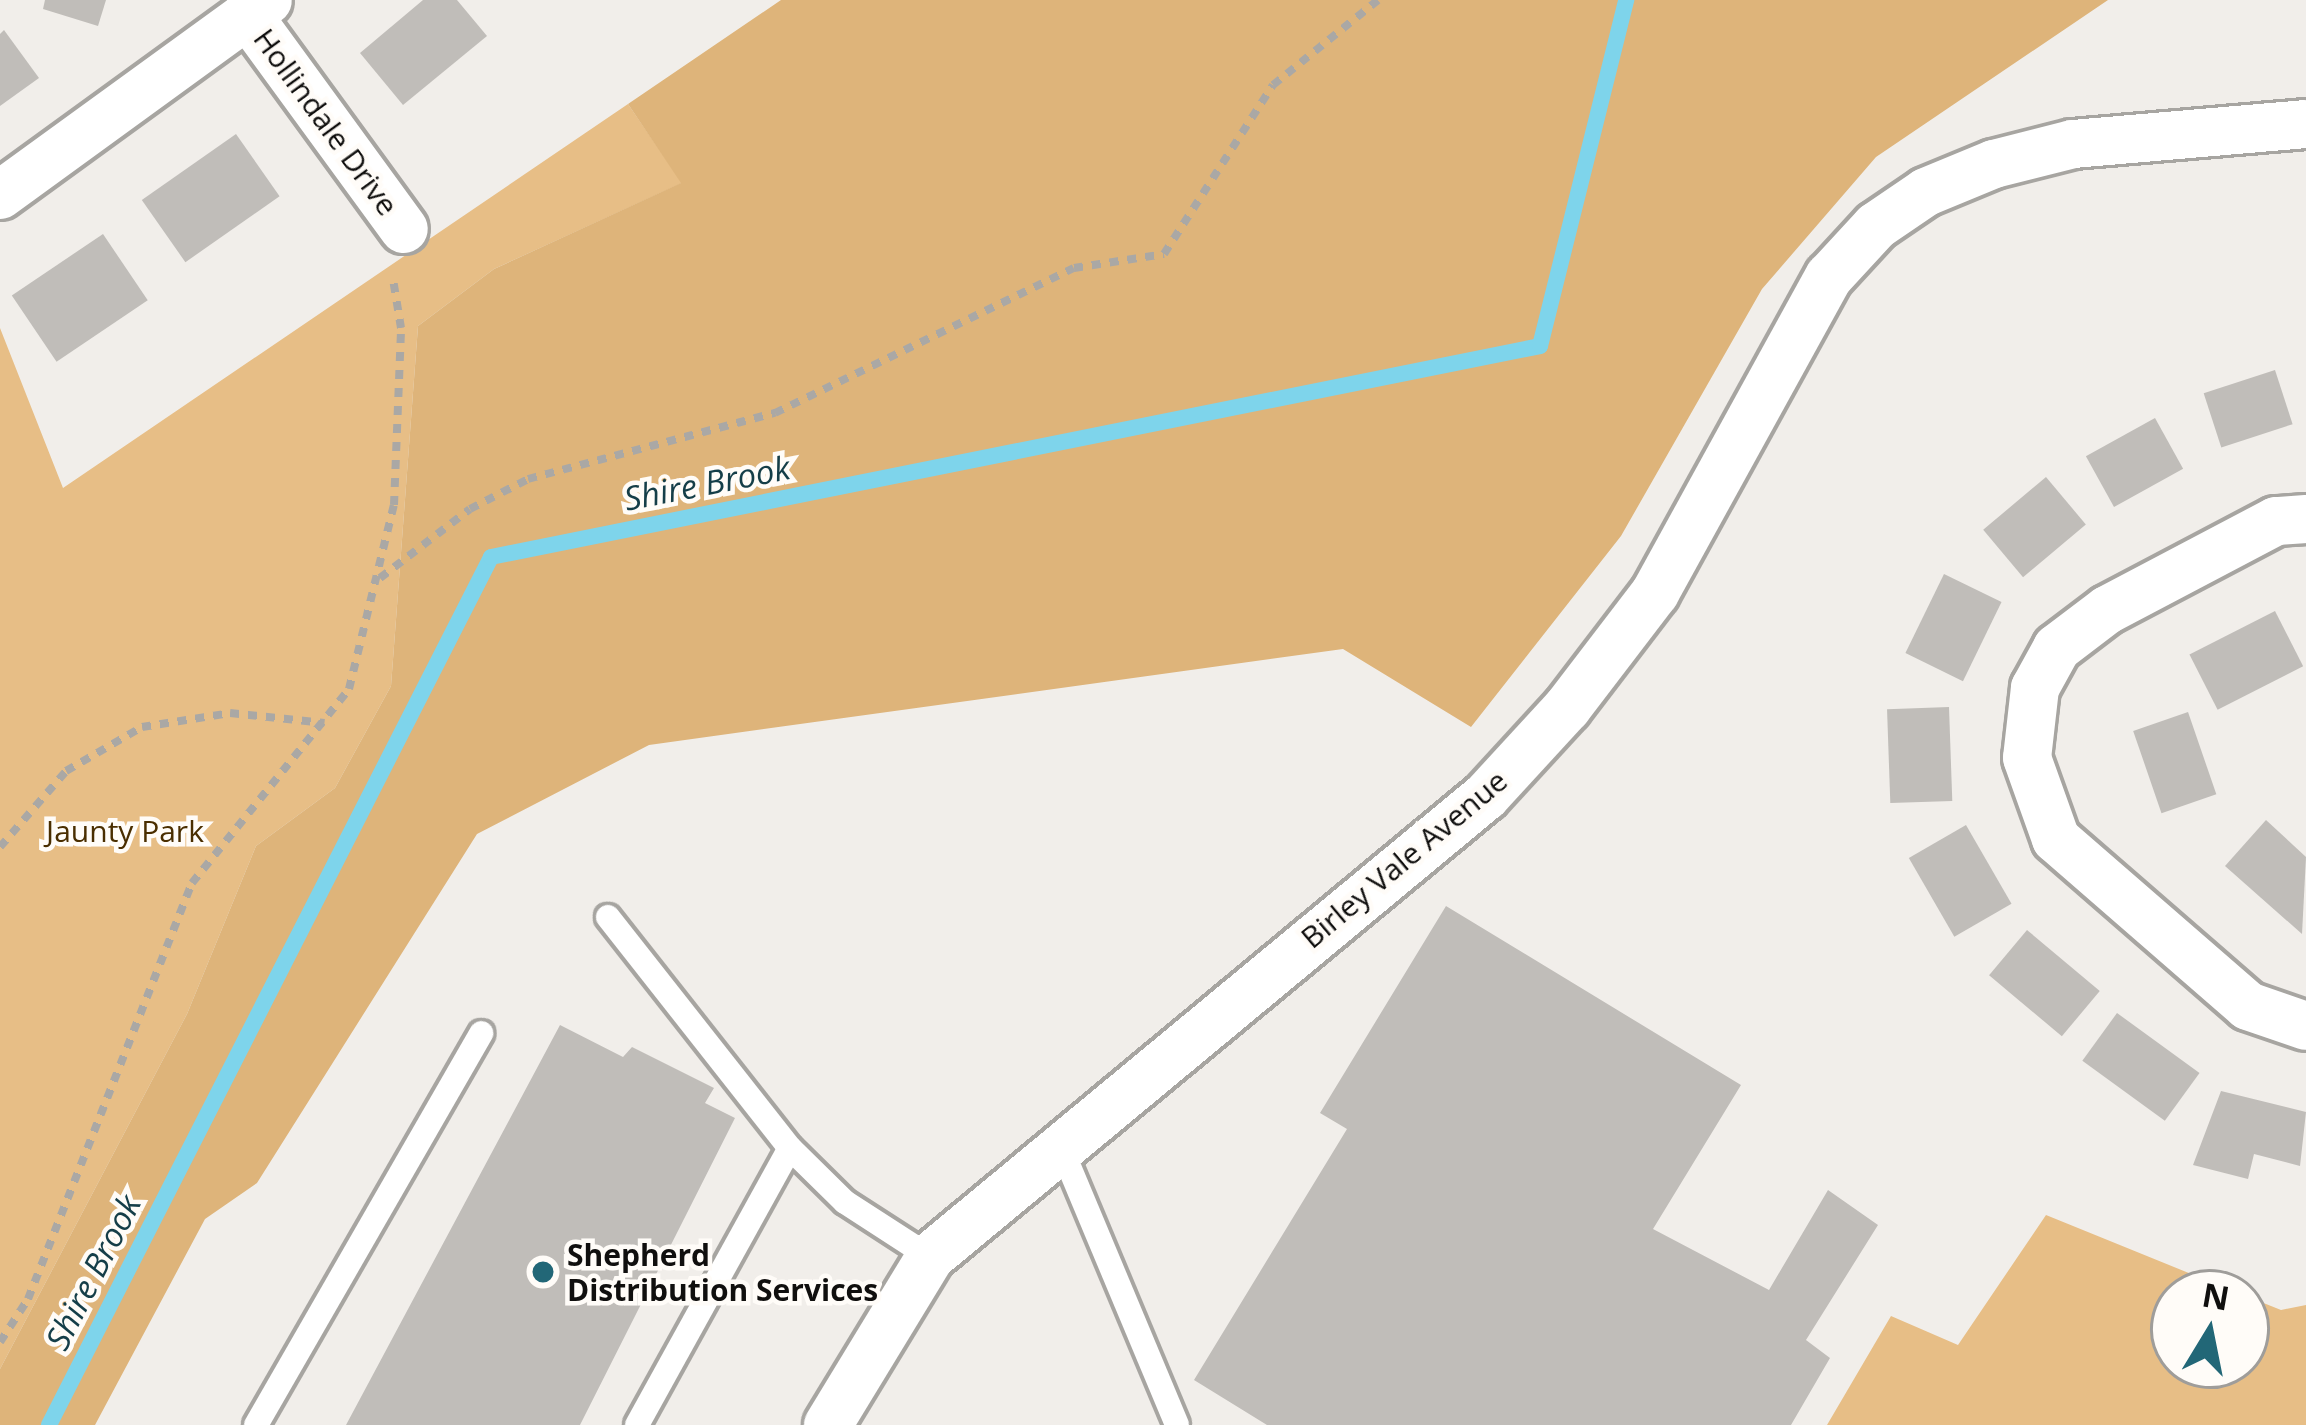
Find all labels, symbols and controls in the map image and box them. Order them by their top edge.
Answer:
street label: Hollindale Drive [246,22,406,222]
water label: Shire Brook [621,448,793,518]
street label: Birley Vale Avenue [1294,762,1514,956]
park label: Jaunty Park [46,813,204,849]
water label: Shire Brook [37,1188,149,1356]
place label: Shepherd Distribution Services [567,1237,878,1308]
marker: Shepherd Distribution Services [530,1259,556,1285]
north arrow [2150,1269,2270,1389]
text: N [2199,1272,2233,1320]

